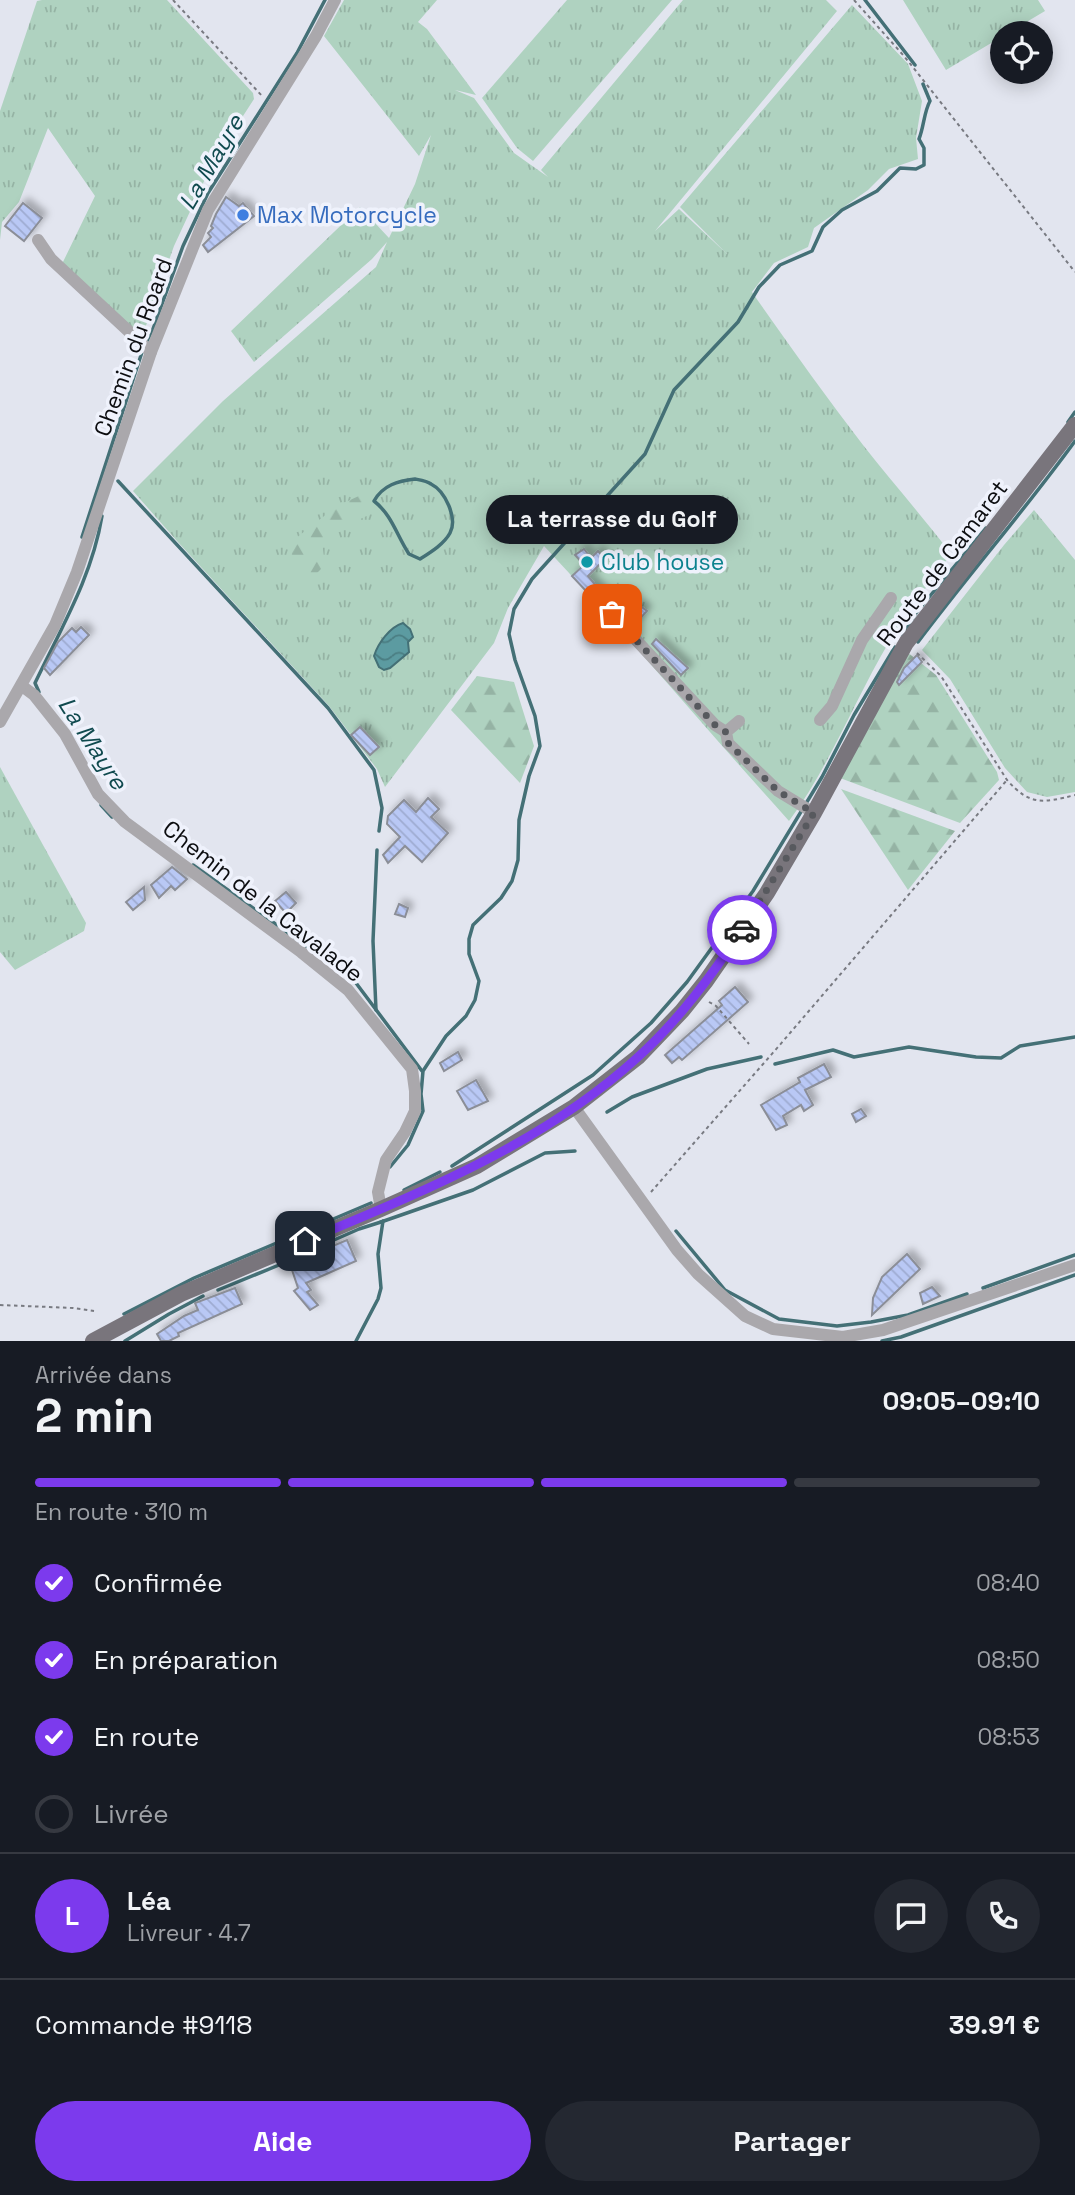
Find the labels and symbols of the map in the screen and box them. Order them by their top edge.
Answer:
water label: La Mayre [171,108,251,215]
place label: Max Motorcycle [257,200,437,230]
marker: Max Motorcycle [235,207,251,223]
street label: Chemin du Roard [87,254,179,440]
street label: Route de Camaret [870,474,1014,652]
callout: La terrasse du Golf [486,495,738,544]
place label: Club house [601,547,724,577]
marker: Club house [579,554,595,570]
pin [582,584,642,644]
water label: La Mayre [51,691,135,796]
street label: Chemin de la Cavalade [157,813,369,989]
courier [707,895,777,965]
pin [275,1211,335,1271]

